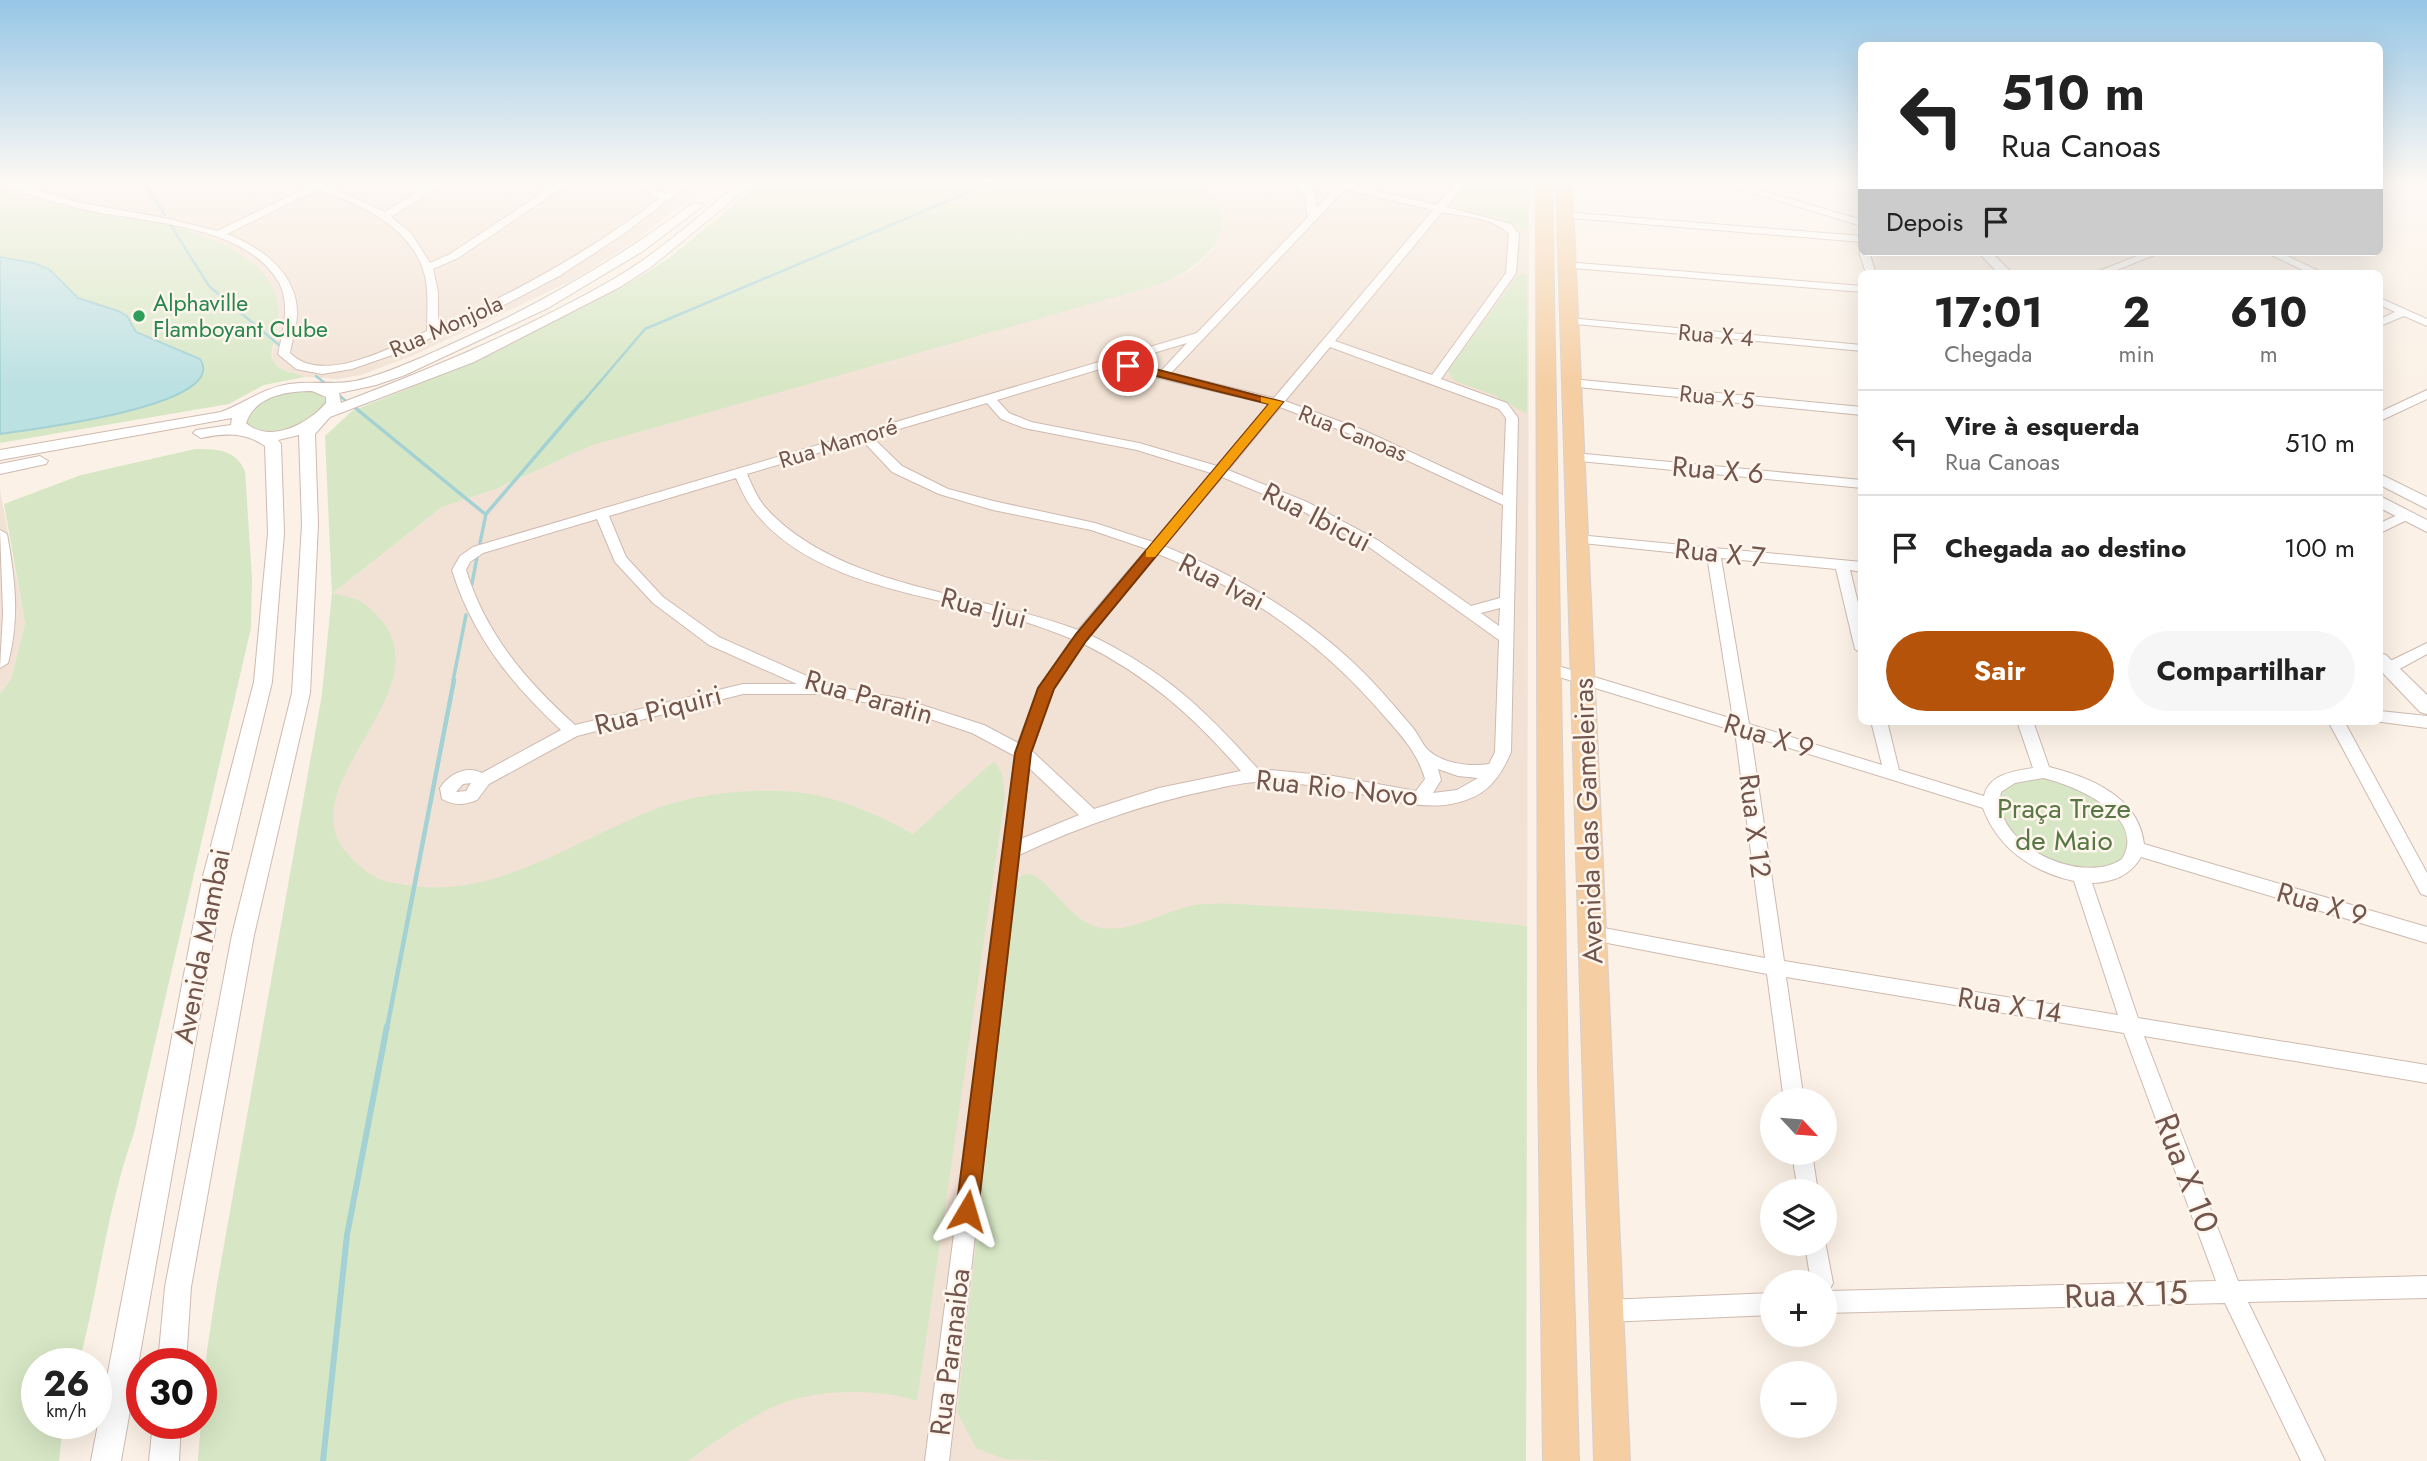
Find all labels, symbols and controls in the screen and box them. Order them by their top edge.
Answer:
text: 510 m [2001,58,2145,128]
icon: left [1886,70,1977,161]
text: Rua Canoas [2001,123,2161,169]
text: Depois [1886,203,1963,241]
icon: arrive [1977,203,2015,241]
text: 17:01 [1934,282,2043,343]
text: 2 [2123,282,2150,343]
text: 610 [2230,282,2307,343]
place label: Alphaville Flamboyant Clube [153,286,328,346]
street label: Rua Monjola [384,286,508,366]
marker: Alphaville Flamboyant Clube [131,308,147,324]
street label: Rua X 4 [1677,315,1755,355]
pin [1098,336,1158,396]
text: Chegada [1944,337,2032,371]
text: min [2119,337,2155,371]
text: m [2260,337,2278,371]
icon: arrive [1109,347,1147,385]
street label: Rua X 5 [1678,376,1756,418]
street label: Rua Canoas [1293,396,1413,470]
text: Vire à esquerda [1945,407,2140,445]
street label: Rua Mamoré [774,409,902,477]
icon: left [1886,424,1924,462]
text: 510 m [2285,424,2355,462]
text: Rua Canoas [1945,445,2060,479]
street label: Rua X 6 [1670,446,1766,494]
street label: Rua Ibicui [1255,472,1379,562]
street label: Rua X 7 [1673,528,1768,578]
icon: arrive [1886,529,1924,567]
text: Chegada ao destino [1945,529,2186,567]
text: 100 m [2284,529,2355,567]
street label: Rua Ivai [1172,543,1272,621]
street label: Rua Ijui [936,577,1032,639]
button: Sair [1886,631,2114,711]
button: Compartilhar [2128,631,2355,711]
street label: Rua Paratin [800,659,938,735]
street label: Rua Piquiri [590,674,726,746]
street label: Avenida das Gameleiras [1563,677,1613,965]
street label: Rua X 9 [1719,703,1819,769]
street label: Rua Rio Novo [1254,759,1420,817]
street label: Rua X 12 [1728,772,1782,880]
park label: Praça Treze de Maio [1997,788,2131,861]
street label: Avenida Mambai [163,845,241,1047]
street label: Rua X 9 [2272,872,2372,936]
street label: Rua X 14 [1955,977,2065,1033]
north arrow [1760,1088,1838,1166]
map controls [1760,1088,1837,1438]
street label: Rua X 10 [2143,1106,2231,1240]
position arrow [930,1174,1004,1248]
button: layers [1760,1179,1837,1256]
street label: Rua Paranaiba [919,1266,981,1438]
street label: Rua X 15 [2064,1268,2188,1320]
button: + [1760,1270,1837,1347]
speed limit sign: 30 [126,1348,217,1439]
text: 26 [43,1359,90,1409]
button: − [1760,1361,1837,1438]
text: km/h [46,1398,87,1424]

